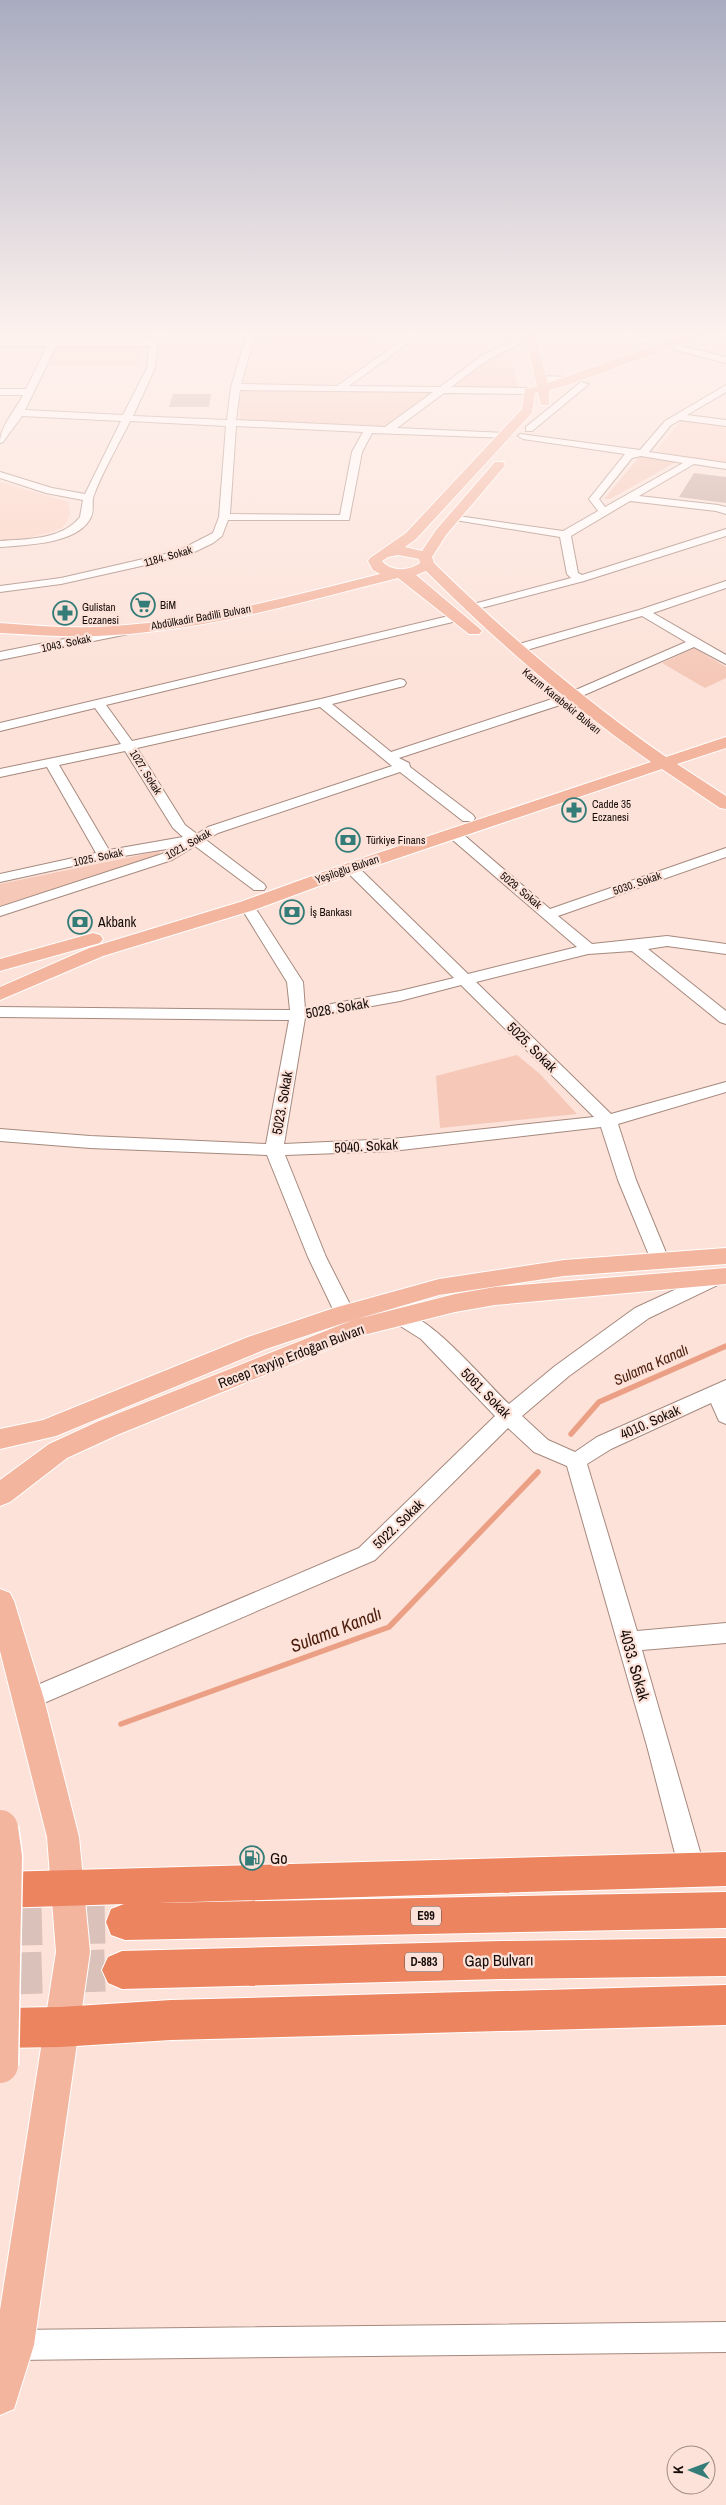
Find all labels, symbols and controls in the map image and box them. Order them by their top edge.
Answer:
street label: 1184. Sokak [142,542,194,570]
supermarket icon: BiM [130,592,156,618]
place label: BiM [160,598,176,612]
pharmacy icon: Gulistan Eczanesi [52,600,78,626]
place label: Gulistan Eczanesi [82,600,119,627]
street label: Abdülkadir Badilli Bulvarı [149,601,252,633]
street label: 1043. Sokak [40,631,92,655]
street label: Kazım Karabekir Bulvarı [520,665,604,737]
street label: 1027. Sokak [127,747,165,797]
pharmacy icon: Cadde 35 Eczanesi [561,797,587,823]
place label: Cadde 35 Eczanesi [592,797,631,824]
street label: 1021. Sokak [163,825,214,862]
bank icon: Türkiye Finans [335,827,361,853]
place label: Türkiye Finans [366,833,426,847]
street label: 1025. Sokak [72,845,124,869]
street label: Yeşiloğlu Bulvarı [313,851,381,887]
street label: 5030. Sokak [611,868,663,898]
street label: 5029. Sokak [497,869,545,912]
bank icon: İş Bankası [279,899,305,925]
place label: İş Bankası [310,905,352,919]
bank icon: Akbank [67,909,93,935]
place label: Akbank [97,913,137,931]
street label: 5028. Sokak [304,994,370,1022]
street label: 5025. Sokak [503,1018,561,1076]
street label: 5023. Sokak [268,1070,296,1136]
street label: 5040. Sokak [334,1135,399,1157]
street label: Recep Tayyip Erdoğan Bulvarı [215,1320,367,1392]
water label: Sulama Kanalı [610,1339,692,1390]
street label: 5061. Sokak [457,1364,515,1422]
street label: 4010. Sokak [617,1401,683,1443]
street label: 5022. Sokak [369,1495,427,1553]
water label: Sulama Kanalı [287,1601,385,1658]
street label: 4033. Sokak [614,1627,656,1704]
fuel station icon: Go [239,1845,265,1871]
place label: Go [270,1847,288,1869]
road number: E99 [411,1906,441,1925]
street label: Gap Bulvarı [464,1948,534,1972]
road number: D-883 [405,1952,443,1971]
north arrow [666,2445,716,2495]
text: K [669,2465,687,2474]

